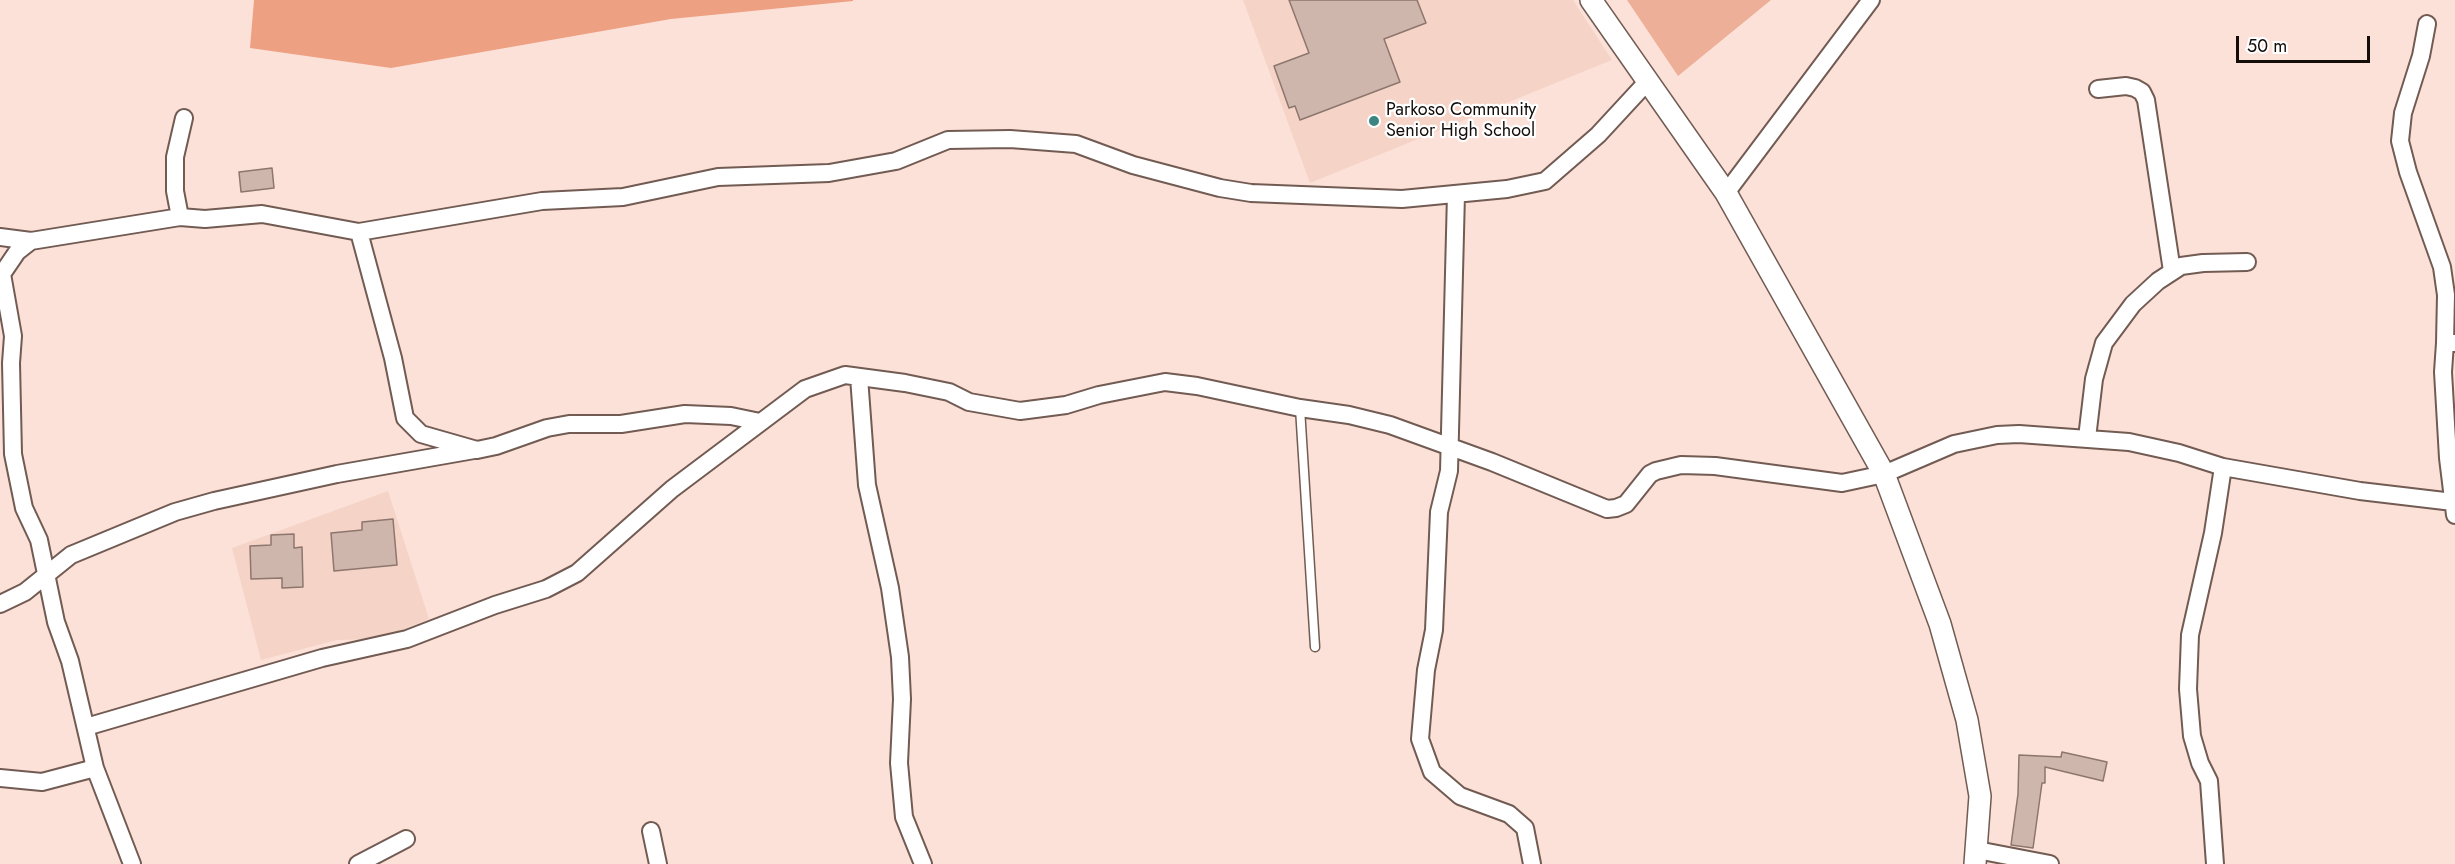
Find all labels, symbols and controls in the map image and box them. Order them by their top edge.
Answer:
scale bar [2239,24,2372,62]
text: 50 m [2247,33,2287,59]
place label: Parkoso Community Senior High School [1386,100,1536,142]
marker: Parkoso Community Senior High School [1367,114,1381,128]

